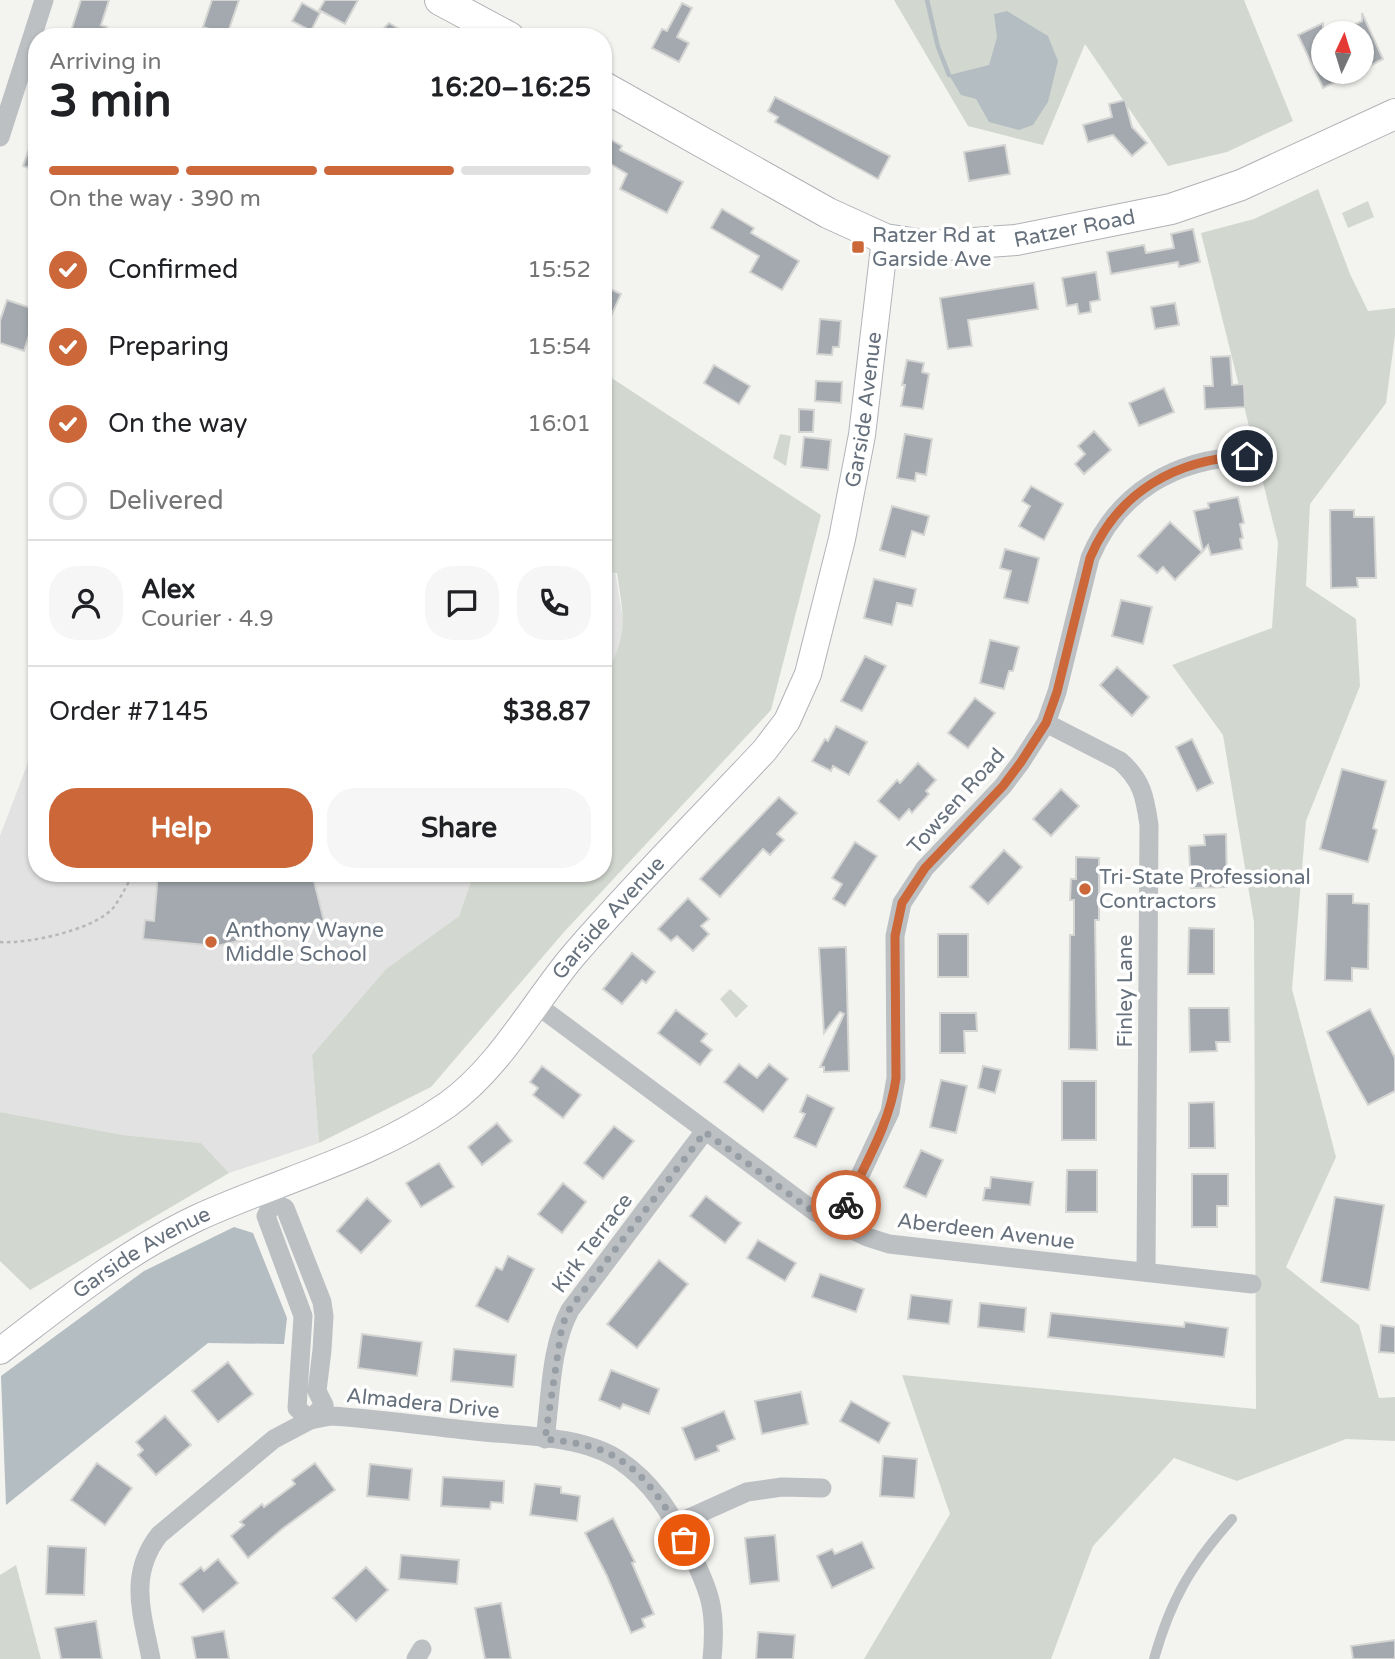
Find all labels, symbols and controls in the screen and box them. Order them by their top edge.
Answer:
north arrow [1311,21,1374,84]
map controls [1311,21,1374,84]
text: Arriving in [49,48,162,76]
text: 16:20–16:25 [429,72,591,103]
text: 3 min [49,74,172,129]
text: On the way · 390 m [49,185,261,213]
street label: Ratzer Road [1012,204,1137,253]
place label: Ratzer Rd at Garside Ave [872,223,996,272]
marker: Ratzer Rd at Garside Ave [850,239,866,255]
icon: check [49,251,87,289]
text: Confirmed [108,254,238,285]
text: 15:52 [527,256,591,284]
icon: check [49,328,87,366]
street label: Garside Avenue [840,330,887,490]
text: Preparing [108,331,229,362]
text: 15:54 [527,333,591,361]
icon: check [49,405,87,443]
text: On the way [108,408,248,439]
text: 16:01 [527,410,591,438]
pin [1217,426,1277,486]
icon: home [1228,437,1266,475]
text: Delivered [108,485,224,516]
button: person [49,566,123,640]
button: chat [425,566,499,640]
button: phone [517,566,591,640]
text: Alex [141,574,195,605]
text: Courier · 4.9 [141,605,274,633]
text: Order #7145 [49,696,209,727]
text: $38.87 [503,696,591,727]
street label: Towsen Road [902,743,1010,859]
button: Help [49,788,313,868]
button: Share [327,788,591,868]
street label: Garside Avenue [547,851,670,985]
place label: Tri-State Professional Contractors [1099,865,1311,914]
marker: Tri-State Professional Contractors [1077,881,1093,897]
place label: Anthony Wayne Middle School [225,918,384,967]
marker: Anthony Wayne Middle School [203,934,219,950]
street label: Finley Lane [1113,934,1138,1047]
courier [811,1170,881,1240]
icon: bike [827,1186,865,1224]
street label: Kirk Terrace [547,1188,638,1298]
street label: Garside Avenue [68,1202,215,1304]
street label: Aberdeen Avenue [896,1208,1076,1255]
street label: Almadera Drive [345,1383,501,1424]
pin [654,1510,714,1570]
icon: bag [665,1521,703,1559]

